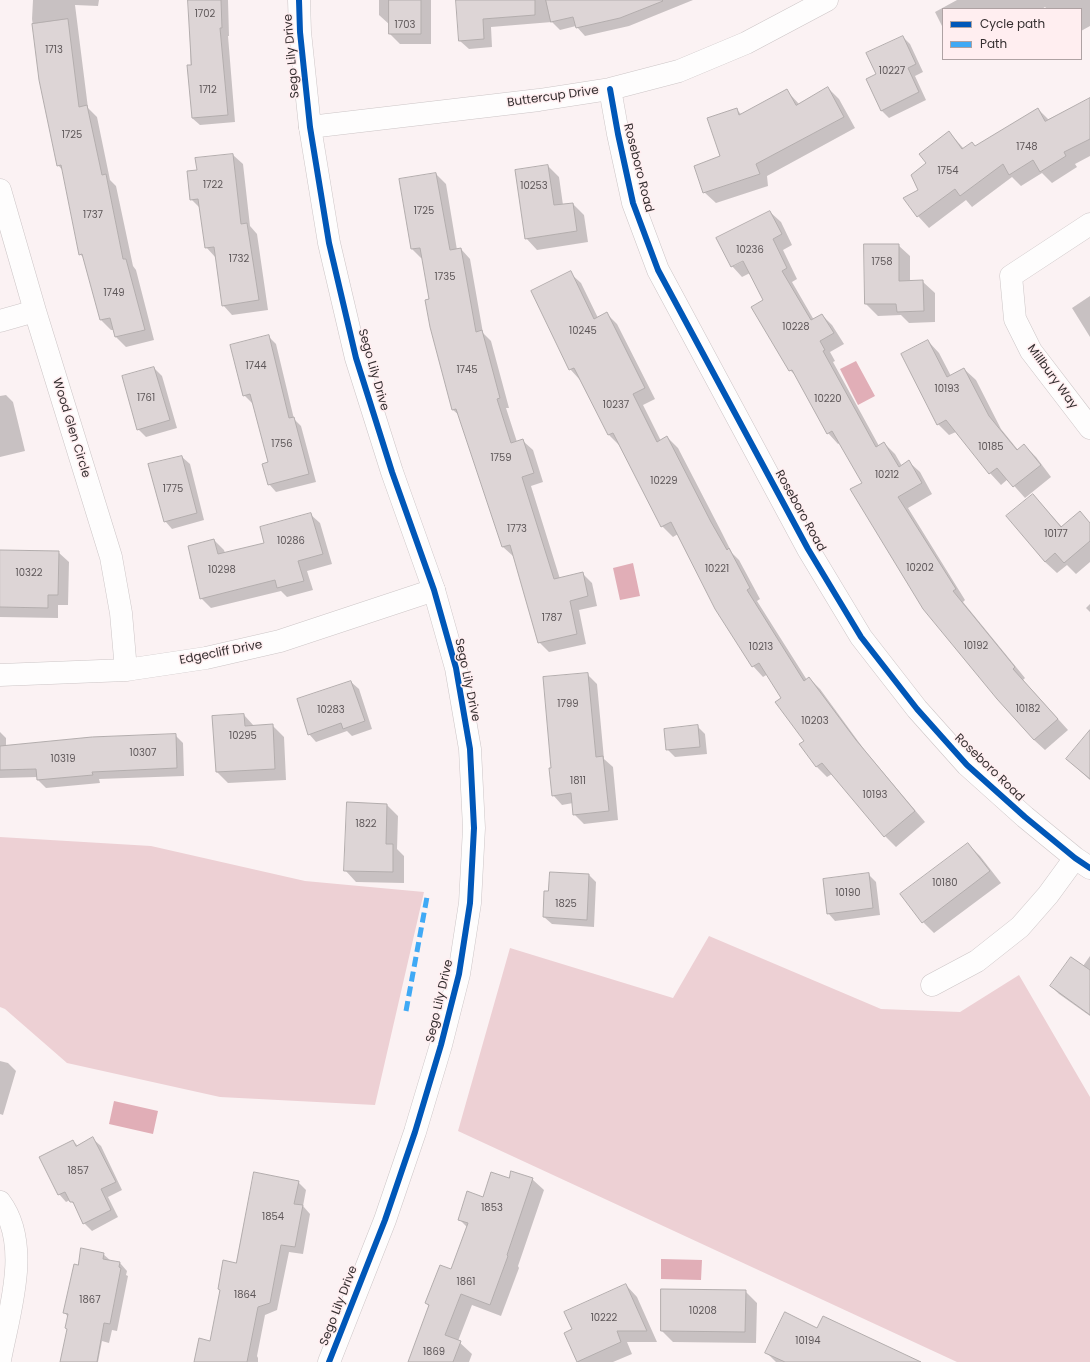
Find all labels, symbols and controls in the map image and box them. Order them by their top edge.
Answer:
house number: 1702 [195,8,215,20]
legend [942,8,1082,60]
street label: Sego Lily Drive [281,13,303,99]
text: Cycle path [980,15,1045,32]
house number: 1703 [395,19,415,31]
text: Path [980,35,1007,52]
house number: 1713 [45,44,63,56]
house number: 10227 [879,65,905,77]
street label: Buttercup Drive [506,83,600,111]
house number: 1712 [199,84,217,96]
street label: Roseboro Road [620,122,656,214]
house number: 1725 [62,129,82,141]
house number: 1748 [1016,141,1038,153]
house number: 1754 [937,165,959,177]
house number: 1722 [203,179,223,191]
house number: 10253 [520,180,548,192]
house number: 1725 [414,205,434,217]
house number: 1737 [83,209,103,221]
house number: 10236 [736,244,764,256]
house number: 1732 [229,253,249,265]
house number: 1758 [871,256,893,268]
house number: 1735 [435,271,455,283]
house number: 1749 [103,287,125,299]
house number: 10228 [782,321,810,333]
house number: 10245 [569,325,597,337]
street label: Sego Lily Drive [354,327,392,413]
street label: Millbury Way [1024,342,1080,412]
house number: 1744 [245,360,267,372]
house number: 1745 [456,364,478,376]
street label: Wood Glen Circle [49,376,93,480]
house number: 10193 [935,383,959,395]
house number: 1761 [137,392,155,404]
house number: 10220 [814,393,842,405]
house number: 10237 [603,399,629,411]
house number: 1756 [271,438,293,450]
house number: 10185 [978,441,1004,453]
house number: 1759 [490,452,512,464]
street label: Roseboro Road [772,468,828,554]
house number: 10212 [875,469,899,481]
house number: 10229 [650,475,678,487]
house number: 1775 [163,483,183,495]
house number: 1773 [507,523,527,535]
house number: 10177 [1044,528,1068,540]
house number: 10286 [277,535,305,547]
house number: 10202 [906,562,934,574]
house number: 10221 [705,563,729,575]
house number: 10298 [208,564,236,576]
house number: 10322 [16,567,42,579]
house number: 1787 [542,612,562,624]
street label: Sego Lily Drive [451,637,483,723]
street label: Edgecliff Drive [178,638,264,668]
house number: 10192 [964,640,988,652]
house number: 10213 [749,641,773,653]
house number: 1799 [557,698,579,710]
house number: 10182 [1016,703,1040,715]
house number: 10283 [317,704,345,716]
house number: 10203 [801,715,829,727]
house number: 10295 [229,730,257,742]
street label: Roseboro Road [951,731,1027,805]
house number: 10307 [129,747,157,759]
house number: 10319 [51,753,75,765]
house number: 1811 [570,775,586,787]
house number: 10193 [863,789,887,801]
house number: 1822 [355,818,377,830]
house number: 10180 [932,877,958,889]
house number: 10190 [835,887,861,899]
house number: 1825 [555,898,577,910]
street label: Sego Lily Drive [423,958,457,1044]
house number: 1857 [67,1165,89,1177]
house number: 1853 [481,1202,503,1214]
house number: 1854 [262,1211,284,1223]
street label: Sego Lily Drive [317,1264,361,1348]
house number: 1861 [456,1276,476,1288]
house number: 1864 [234,1289,256,1301]
house number: 1867 [79,1294,101,1306]
house number: 10208 [689,1305,717,1317]
house number: 10222 [591,1312,617,1324]
house number: 10194 [795,1335,821,1347]
house number: 1869 [423,1346,445,1358]

